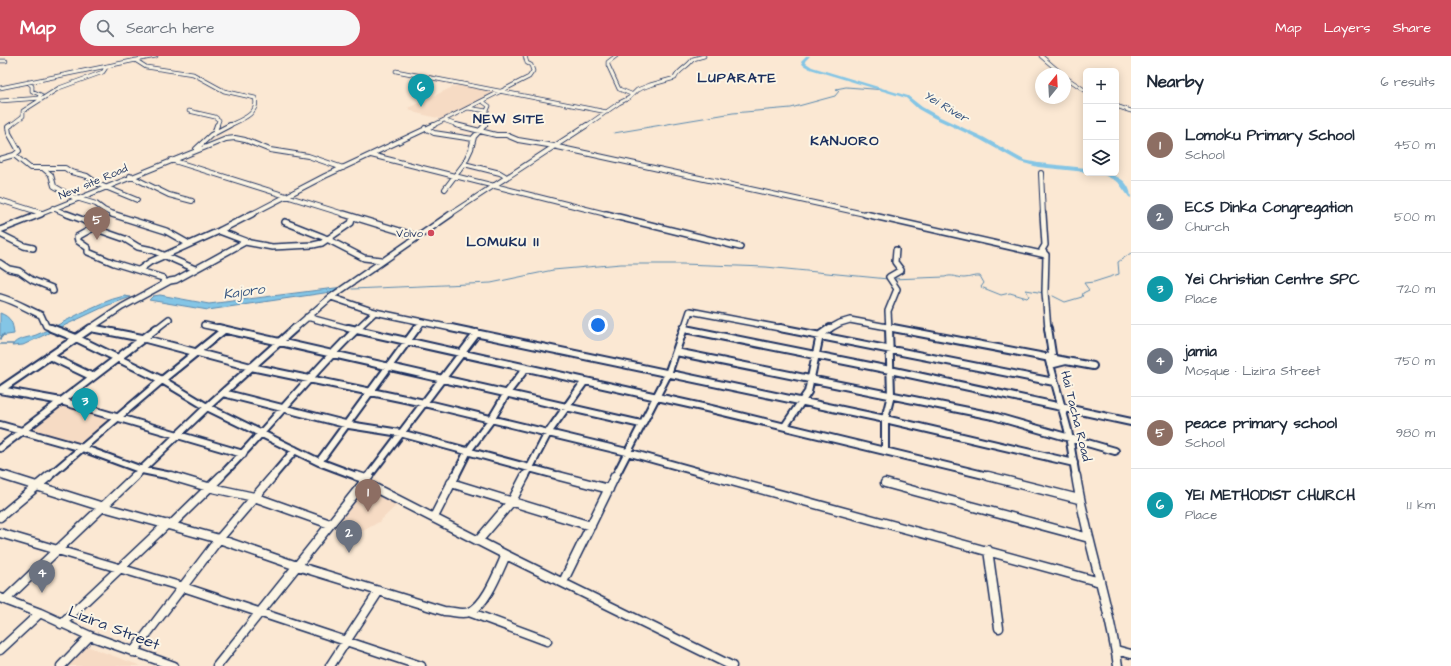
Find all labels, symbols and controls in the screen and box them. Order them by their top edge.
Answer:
search box [80,10,360,46]
text: Map [20,15,56,42]
icon: search [94,17,116,39]
text: Search here [126,18,215,39]
text: Map [1275,18,1302,38]
text: Layers [1324,18,1371,38]
text: Share [1393,18,1431,38]
district label: LUPARATE [697,68,777,88]
north arrow [1035,68,1071,104]
map controls [1083,68,1119,176]
button: + [1083,68,1119,104]
text: Nearby [1147,70,1204,94]
text: 6 results [1380,73,1435,91]
pin: 6 [408,74,434,107]
water label: Yei River [921,87,973,128]
button: − [1083,104,1119,140]
district label: NEW SITE [473,109,545,129]
text: Lomoku Primary School [1185,125,1355,146]
district label: KANJORO [810,131,880,151]
text: 1 [1159,136,1161,154]
text: 450 m [1393,136,1435,154]
button: layers [1083,140,1119,176]
text: School [1185,146,1225,164]
street label: New site Road [56,161,130,203]
text: ECS Dinka Congregation [1185,197,1353,218]
pin: 5 [84,207,110,240]
text: 2 [1156,208,1164,226]
text: 500 m [1394,208,1435,226]
text: Church [1185,218,1229,236]
place label: Volvo [396,226,424,241]
marker: Volvo [426,228,436,238]
district label: LOMUKU II [466,232,540,252]
text: Yei Christian Centre SPC [1185,269,1360,290]
water label: Kajoro [222,279,267,305]
text: 3 [1157,280,1163,298]
text: 720 m [1396,280,1435,298]
text: Place [1185,290,1217,308]
your location [588,315,608,335]
text: jamia [1185,341,1217,362]
text: 4 [1156,352,1164,370]
text: 750 m [1394,352,1435,370]
text: Mosque · Lizira Street [1185,362,1321,380]
street label: Hai Tacha Road [1056,369,1096,463]
pin: 3 [72,388,98,421]
text: peace primary school [1185,413,1337,434]
text: 5 [1155,424,1165,442]
text: 980 m [1396,424,1435,442]
text: School [1185,434,1225,452]
pin: 1 [355,479,381,512]
text: YEI METHODIST CHURCH [1185,485,1355,506]
text: 6 [1156,496,1164,514]
text: 1.1 km [1407,496,1435,514]
text: Place [1185,506,1217,524]
pin: 2 [336,520,362,553]
pin: 4 [29,560,55,593]
street label: Lizira Street [65,600,164,656]

